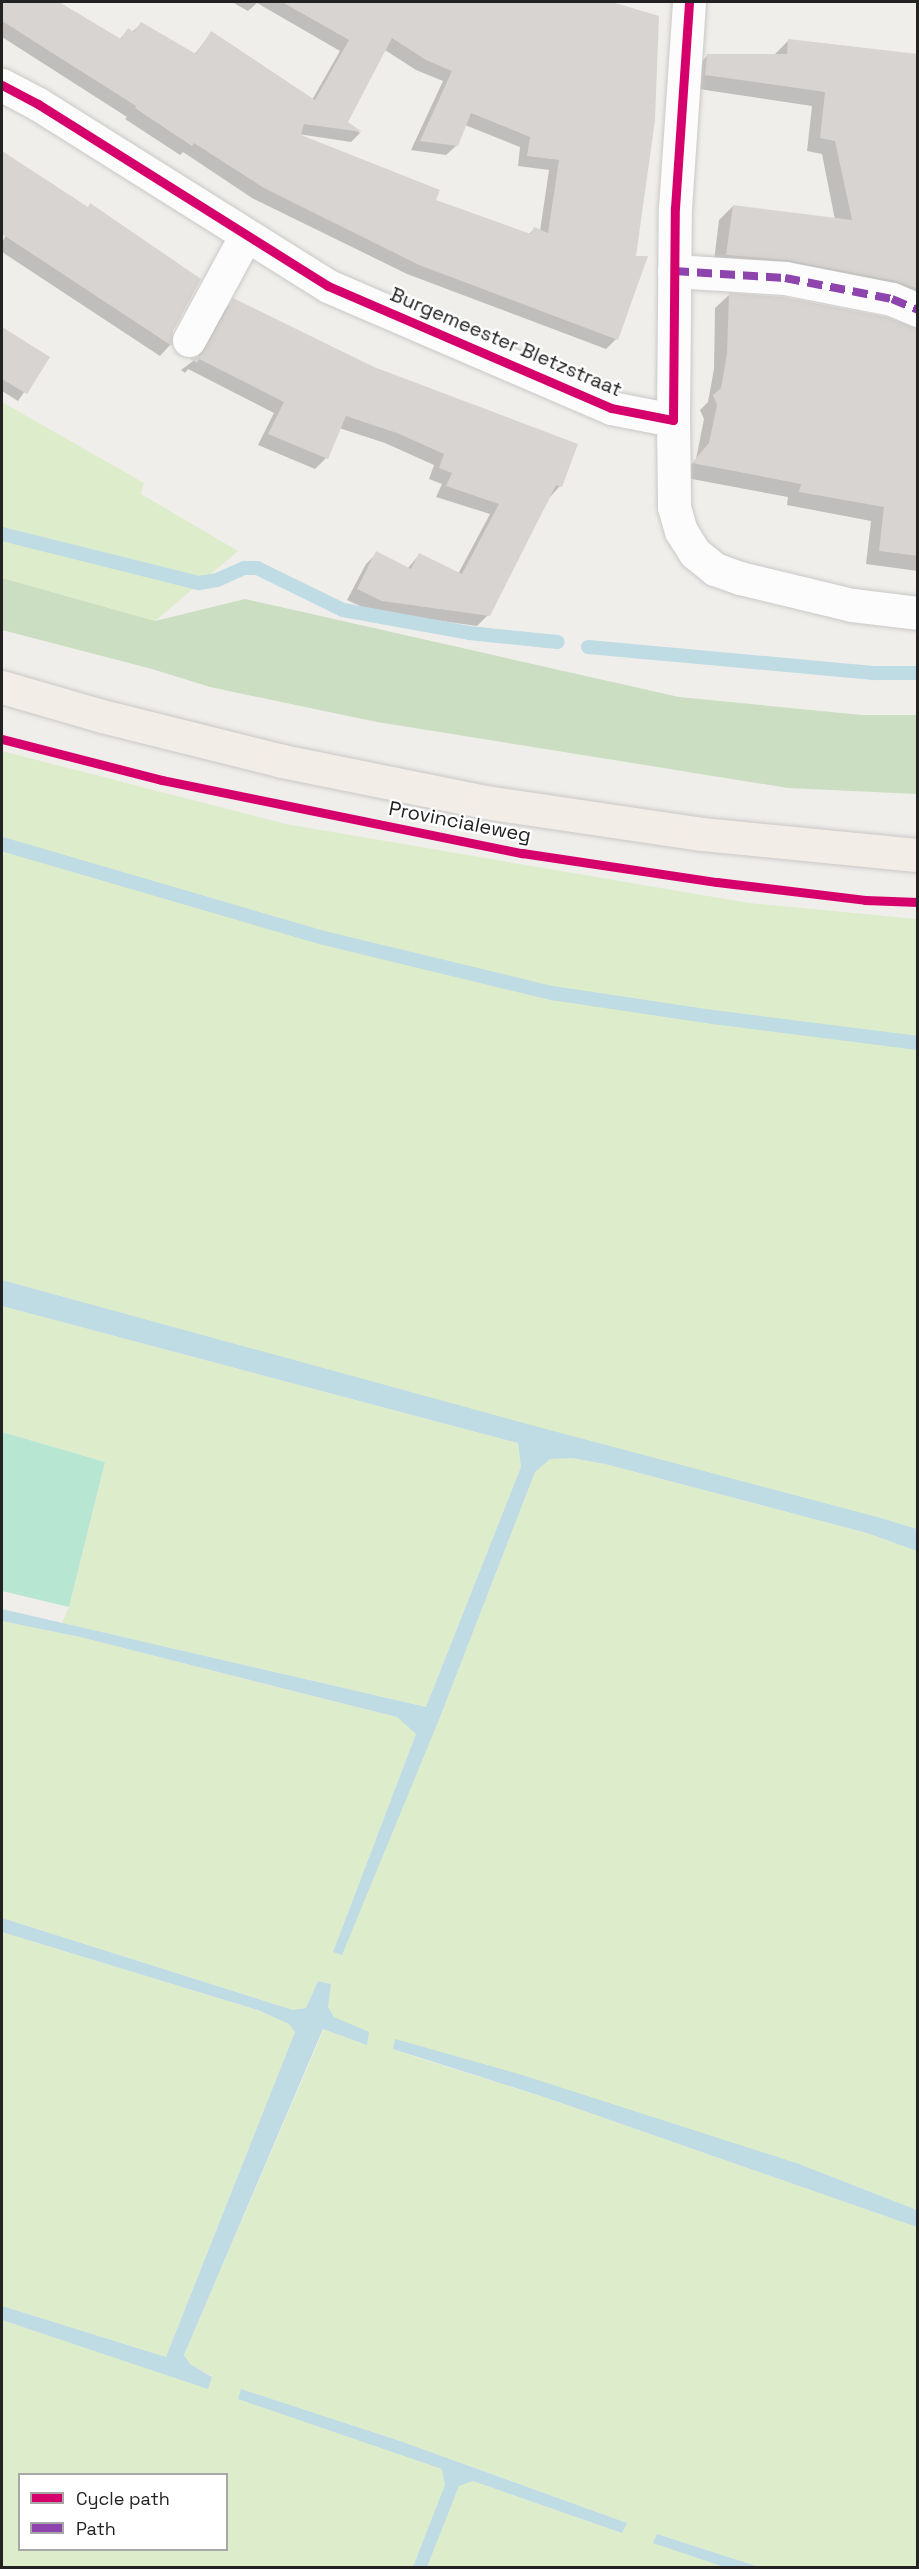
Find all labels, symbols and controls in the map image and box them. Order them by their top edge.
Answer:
street label: Burgemeester Bletzstraat [387,282,625,402]
street label: Provincialeweg [387,796,533,848]
legend [18,2473,228,2551]
text: Cycle path [76,2487,170,2510]
text: Path [76,2517,116,2540]

